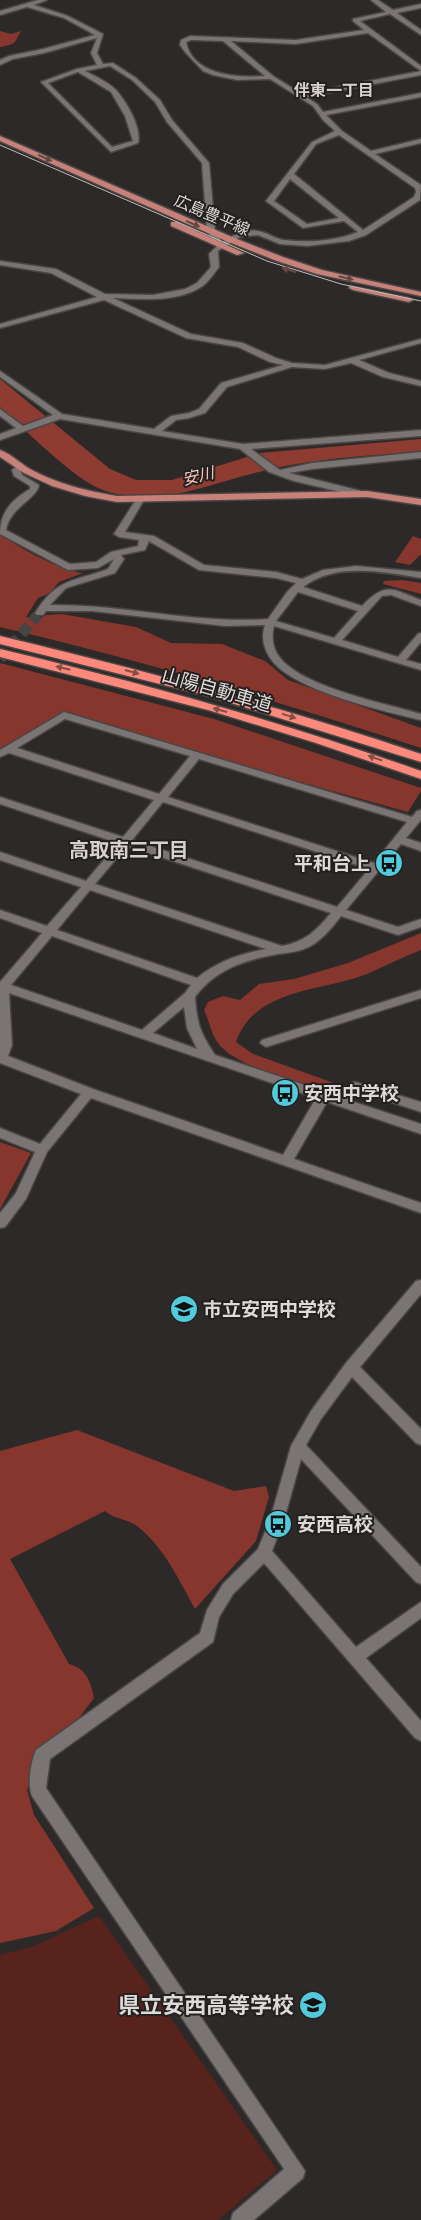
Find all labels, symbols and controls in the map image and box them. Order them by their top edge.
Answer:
district label: 伴東一丁目 [293,80,374,101]
one-way arrow [38,155,52,163]
street label: 広島豊平線 [171,190,253,240]
one-way arrow [186,220,200,228]
one-way arrow [281,265,296,273]
one-way arrow [339,274,354,282]
water label: 安川 [180,462,218,490]
street label: 山陽自動車道 [159,662,275,718]
one-way arrow [56,664,71,672]
one-way arrow [125,668,140,676]
one-way arrow [212,706,228,714]
one-way arrow [281,712,296,720]
one-way arrow [367,754,382,762]
district label: 高取南三丁目 [69,837,189,863]
bus stop icon: 平和台上 [374,848,404,878]
place label: 平和台上 [294,851,370,876]
bus stop icon: 安西中学校 [270,1078,300,1108]
place label: 安西中学校 [304,1081,399,1106]
school or university icon: 市立安西中学校 [169,1294,199,1324]
place label: 市立安西中学校 [203,1297,336,1322]
bus stop icon: 安西高校 [263,1509,293,1539]
place label: 安西高校 [297,1512,373,1537]
school or university icon: 県立安西高等学校 [298,1990,328,2020]
place label: 県立安西高等学校 [118,1991,294,2019]

